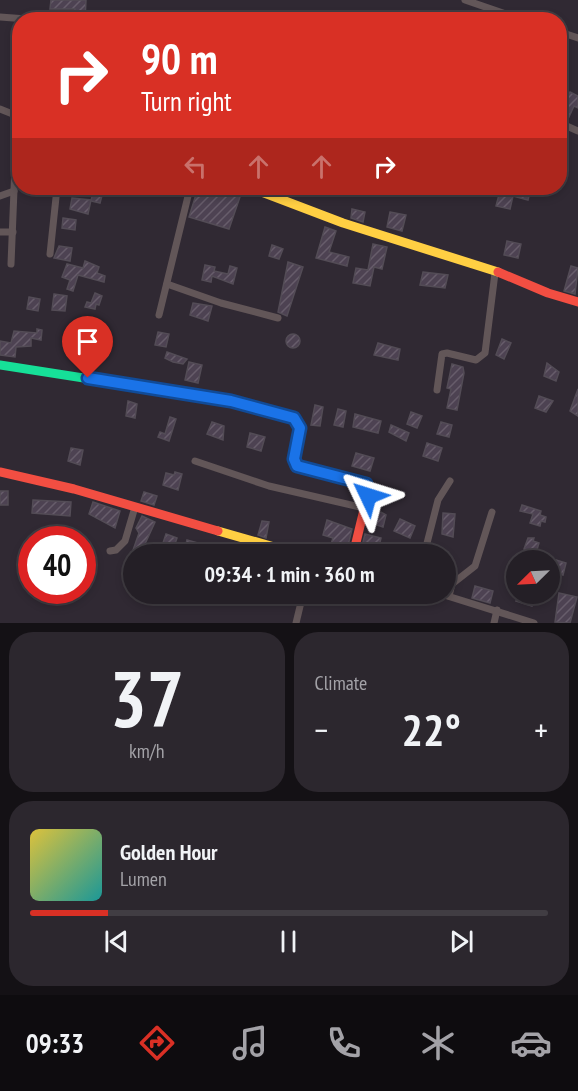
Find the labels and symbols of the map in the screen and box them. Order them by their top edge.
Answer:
pin [62,316,113,378]
position arrow [336,464,400,528]
speed limit sign: 40 [18,526,96,604]
north arrow [506,550,560,604]

